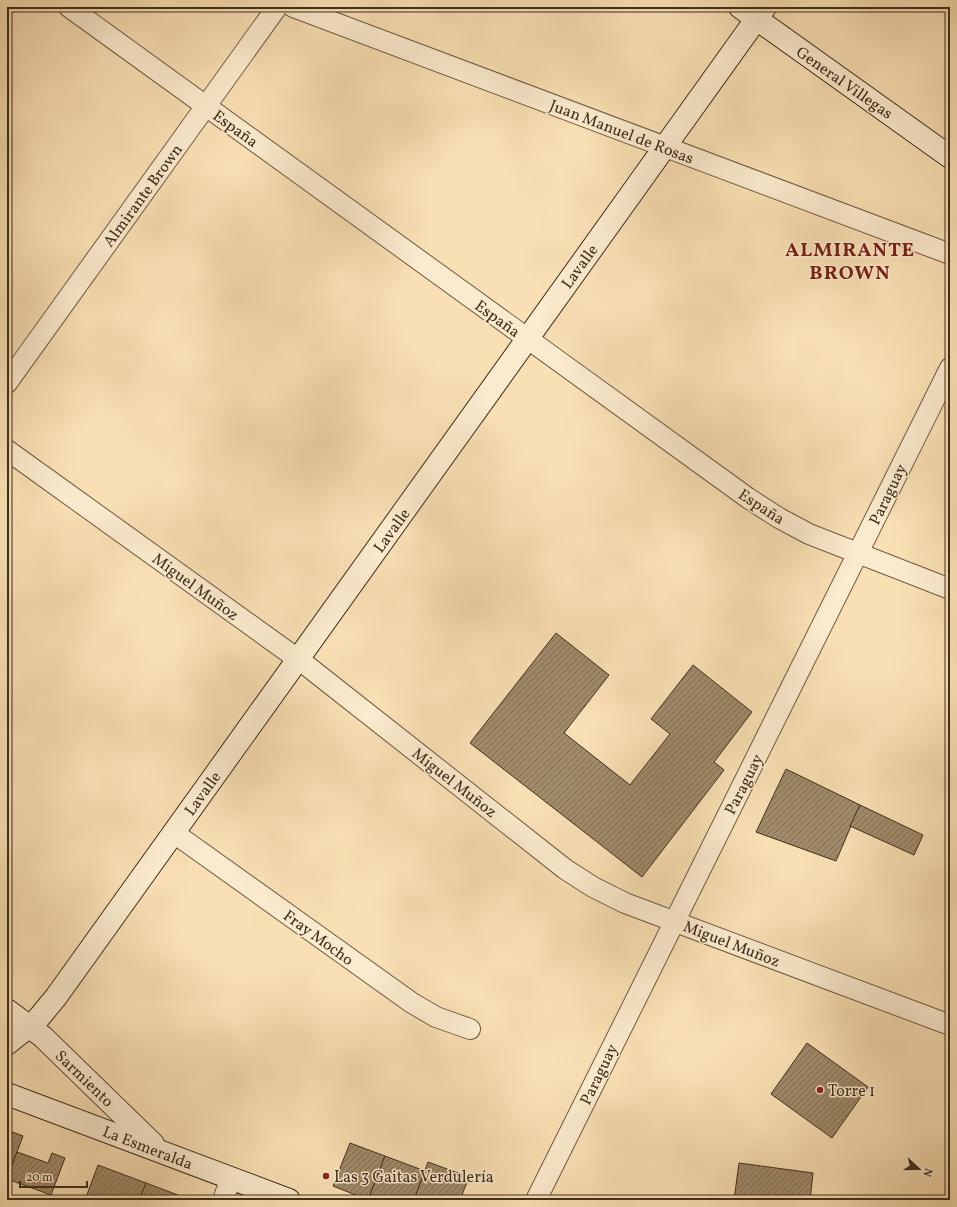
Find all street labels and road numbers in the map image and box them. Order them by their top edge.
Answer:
street label: General Villegas [791,42,897,125]
street label: Juan Manuel de Rosas [546,95,697,171]
street label: España [208,106,262,154]
street label: Almirante Brown [99,140,189,252]
street label: Lavalle [557,240,604,294]
street label: España [470,296,524,344]
street label: Paraguay [865,460,913,529]
street label: España [733,485,788,531]
street label: Lavalle [369,504,416,558]
street label: Miguel Muñoz [147,549,243,627]
street label: Miguel Muñoz [407,743,501,824]
street label: Paraguay [720,751,770,819]
street label: Lavalle [180,767,227,821]
street label: Fray Mocho [278,906,357,972]
street label: Miguel Muñoz [680,916,783,973]
street label: Paraguay [576,1040,624,1109]
street label: Sarmiento [49,1046,118,1113]
street label: La Esmeralda [99,1122,195,1176]

